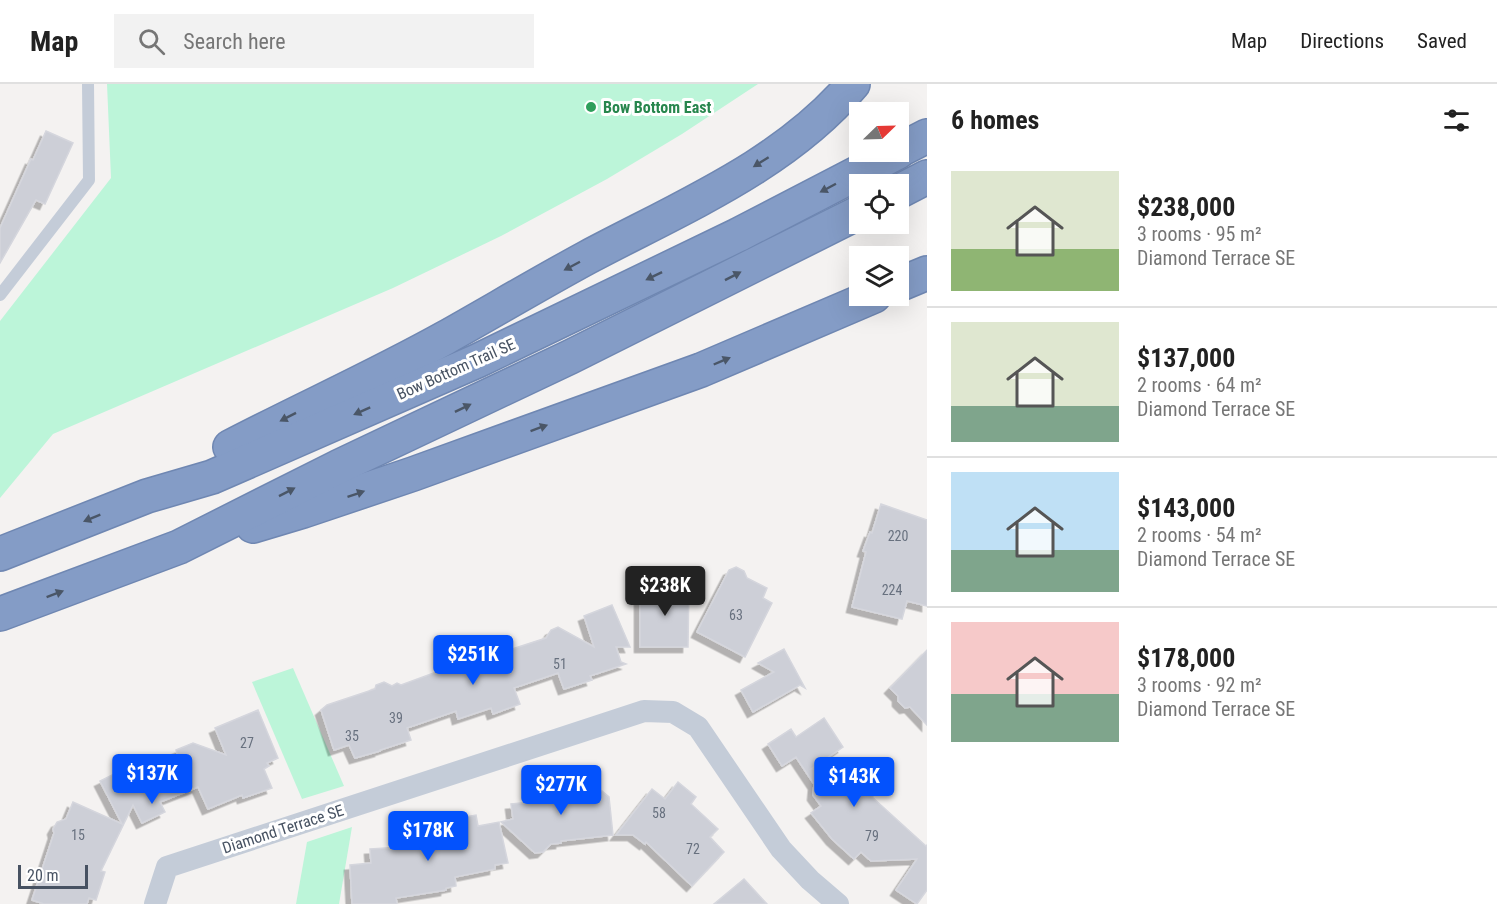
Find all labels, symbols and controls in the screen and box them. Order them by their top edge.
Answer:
search box [114,14,534,68]
text: Map [30,25,78,58]
icon: search [135,25,168,58]
text: Search here [183,29,286,54]
text: Map [1231,29,1267,53]
text: Directions [1300,29,1384,53]
text: Saved [1417,29,1467,53]
place label: Bow Bottom East [603,98,711,117]
marker: Bow Bottom East [584,100,598,114]
north arrow [849,102,909,162]
map controls [849,102,909,306]
icon: filters [1440,104,1473,137]
text: 6 homes [951,105,1039,135]
one-way arrow [753,156,769,167]
button: locate [849,174,909,234]
one-way arrow [819,183,836,193]
text: $238,000 [1137,192,1235,222]
icon: home [999,195,1071,267]
text: 3 rooms · 95 m² [1137,222,1262,246]
button: layers [849,246,909,306]
text: Diamond Terrace SE [1137,246,1295,270]
one-way arrow [563,261,580,271]
one-way arrow [645,271,662,281]
one-way arrow [724,271,741,281]
street label: Bow Bottom Trail SE [394,334,518,404]
text: $137,000 [1137,343,1235,373]
icon: home [999,346,1071,418]
one-way arrow [713,355,731,365]
text: 2 rooms · 64 m² [1137,373,1262,397]
text: Diamond Terrace SE [1137,397,1295,421]
one-way arrow [455,404,472,413]
one-way arrow [353,406,371,416]
one-way arrow [280,412,297,422]
one-way arrow [530,423,548,433]
one-way arrow [279,487,296,497]
one-way arrow [347,488,365,498]
text: $143,000 [1137,493,1235,523]
icon: home [999,496,1071,568]
one-way arrow [83,513,101,523]
text: 2 rooms · 54 m² [1137,523,1262,547]
house number: 220 [888,528,908,544]
text: Diamond Terrace SE [1137,547,1295,571]
pin: $238K [623,566,707,617]
text: $238K [639,573,691,597]
house number: 224 [882,582,902,598]
one-way arrow [46,588,64,598]
house number: 63 [729,607,743,623]
pin: $251K [431,635,515,686]
text: $251K [447,642,499,666]
text: $178,000 [1137,643,1235,673]
icon: home [999,646,1071,718]
house number: 51 [553,656,567,672]
text: 3 rooms · 92 m² [1137,673,1262,697]
text: Diamond Terrace SE [1137,697,1295,721]
house number: 39 [389,710,403,726]
house number: 35 [345,728,359,744]
house number: 27 [240,735,254,751]
pin: $137K [110,754,194,805]
pin: $143K [812,757,896,808]
text: $137K [126,761,178,785]
text: $143K [828,764,880,788]
pin: $277K [519,765,603,816]
text: $277K [535,772,587,796]
street label: Diamond Terrace SE [220,800,346,858]
house number: 58 [652,805,666,821]
pin: $178K [386,811,470,862]
text: $178K [402,818,454,842]
house number: 15 [71,827,85,843]
house number: 79 [865,828,879,844]
house number: 72 [686,841,700,857]
scale bar [18,862,88,890]
text: 20 m [27,866,59,885]

